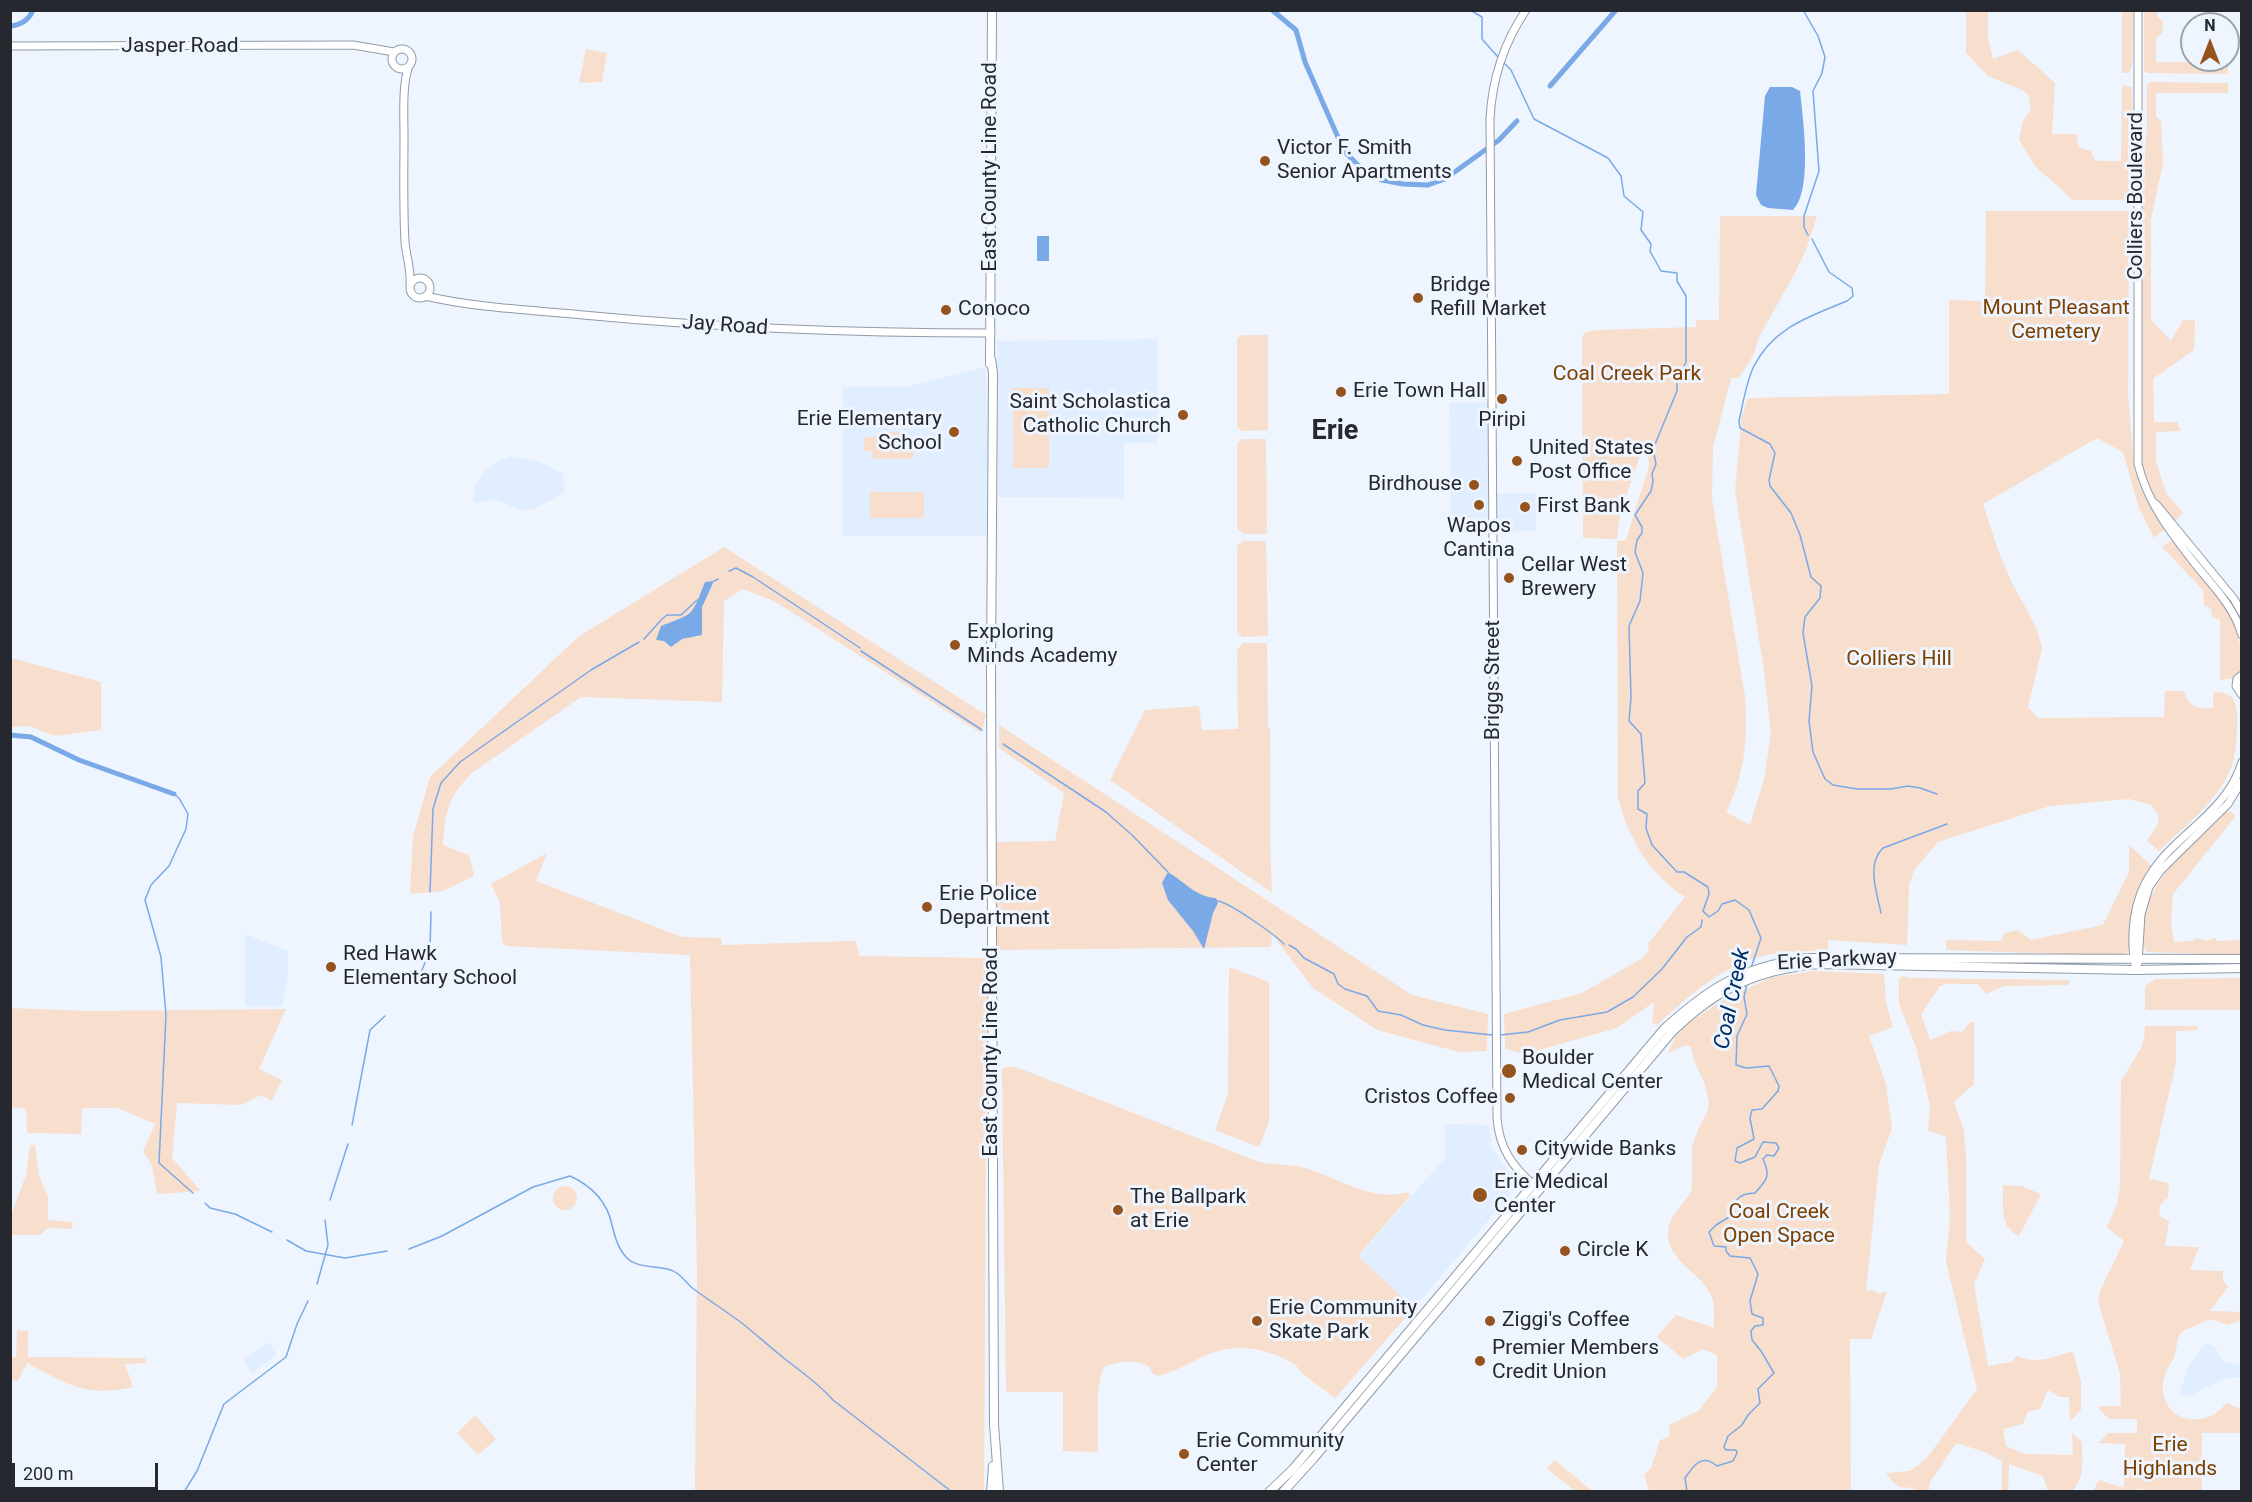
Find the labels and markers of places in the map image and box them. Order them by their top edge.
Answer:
place label: Victor F. Smith Senior Apartments [1277,136,1452,186]
marker: Victor F. Smith Senior Apartments [1258,154,1272,168]
place label: Bridge Refill Market [1430,273,1546,323]
marker: Bridge Refill Market [1411,291,1425,305]
place label: Conoco [958,297,1030,323]
marker: Conoco [939,303,953,317]
place label: Erie Town Hall [1353,379,1486,405]
marker: Erie Town Hall [1334,385,1348,399]
place label: Saint Scholastica Catholic Church [1010,390,1171,440]
marker: Piripi [1495,392,1509,406]
place label: Erie Elementary School [797,407,942,457]
marker: Saint Scholastica Catholic Church [1176,408,1190,422]
place label: Piripi [1478,408,1526,434]
marker: Erie Elementary School [947,425,961,439]
place label: United States Post Office [1529,436,1654,486]
marker: United States Post Office [1510,454,1524,468]
place label: Birdhouse [1368,472,1462,498]
marker: Birdhouse [1467,478,1481,492]
place label: First Bank [1537,494,1630,520]
marker: Wapos Cantina [1472,498,1486,512]
marker: First Bank [1518,500,1532,514]
place label: Wapos Cantina [1443,514,1515,564]
place label: Cellar West Brewery [1521,553,1627,603]
marker: Cellar West Brewery [1502,571,1516,585]
place label: Exploring Minds Academy [967,620,1117,670]
marker: Exploring Minds Academy [948,638,962,652]
place label: Erie Police Department [939,882,1050,932]
marker: Erie Police Department [920,900,934,914]
place label: Red Hawk Elementary School [343,942,517,992]
marker: Red Hawk Elementary School [324,960,338,974]
place label: Boulder Medical Center [1522,1046,1663,1096]
marker: Boulder Medical Center [1500,1062,1518,1080]
place label: Cristos Coffee [1364,1085,1498,1111]
marker: Cristos Coffee [1503,1091,1517,1105]
place label: Citywide Banks [1534,1137,1676,1163]
marker: Citywide Banks [1515,1143,1529,1157]
place label: Erie Medical Center [1494,1170,1608,1220]
place label: The Ballpark at Erie [1130,1185,1246,1235]
marker: Erie Medical Center [1471,1186,1489,1204]
marker: The Ballpark at Erie [1111,1203,1125,1217]
place label: Circle K [1577,1238,1648,1264]
marker: Circle K [1558,1244,1572,1258]
place label: Erie Community Skate Park [1269,1296,1417,1346]
place label: Ziggi's Coffee [1502,1308,1630,1334]
marker: Erie Community Skate Park [1250,1314,1264,1328]
marker: Ziggi's Coffee [1483,1314,1497,1328]
place label: Premier Members Credit Union [1492,1336,1659,1386]
marker: Premier Members Credit Union [1473,1354,1487,1368]
place label: Erie Community Center [1196,1429,1344,1479]
marker: Erie Community Center [1177,1447,1191,1461]

